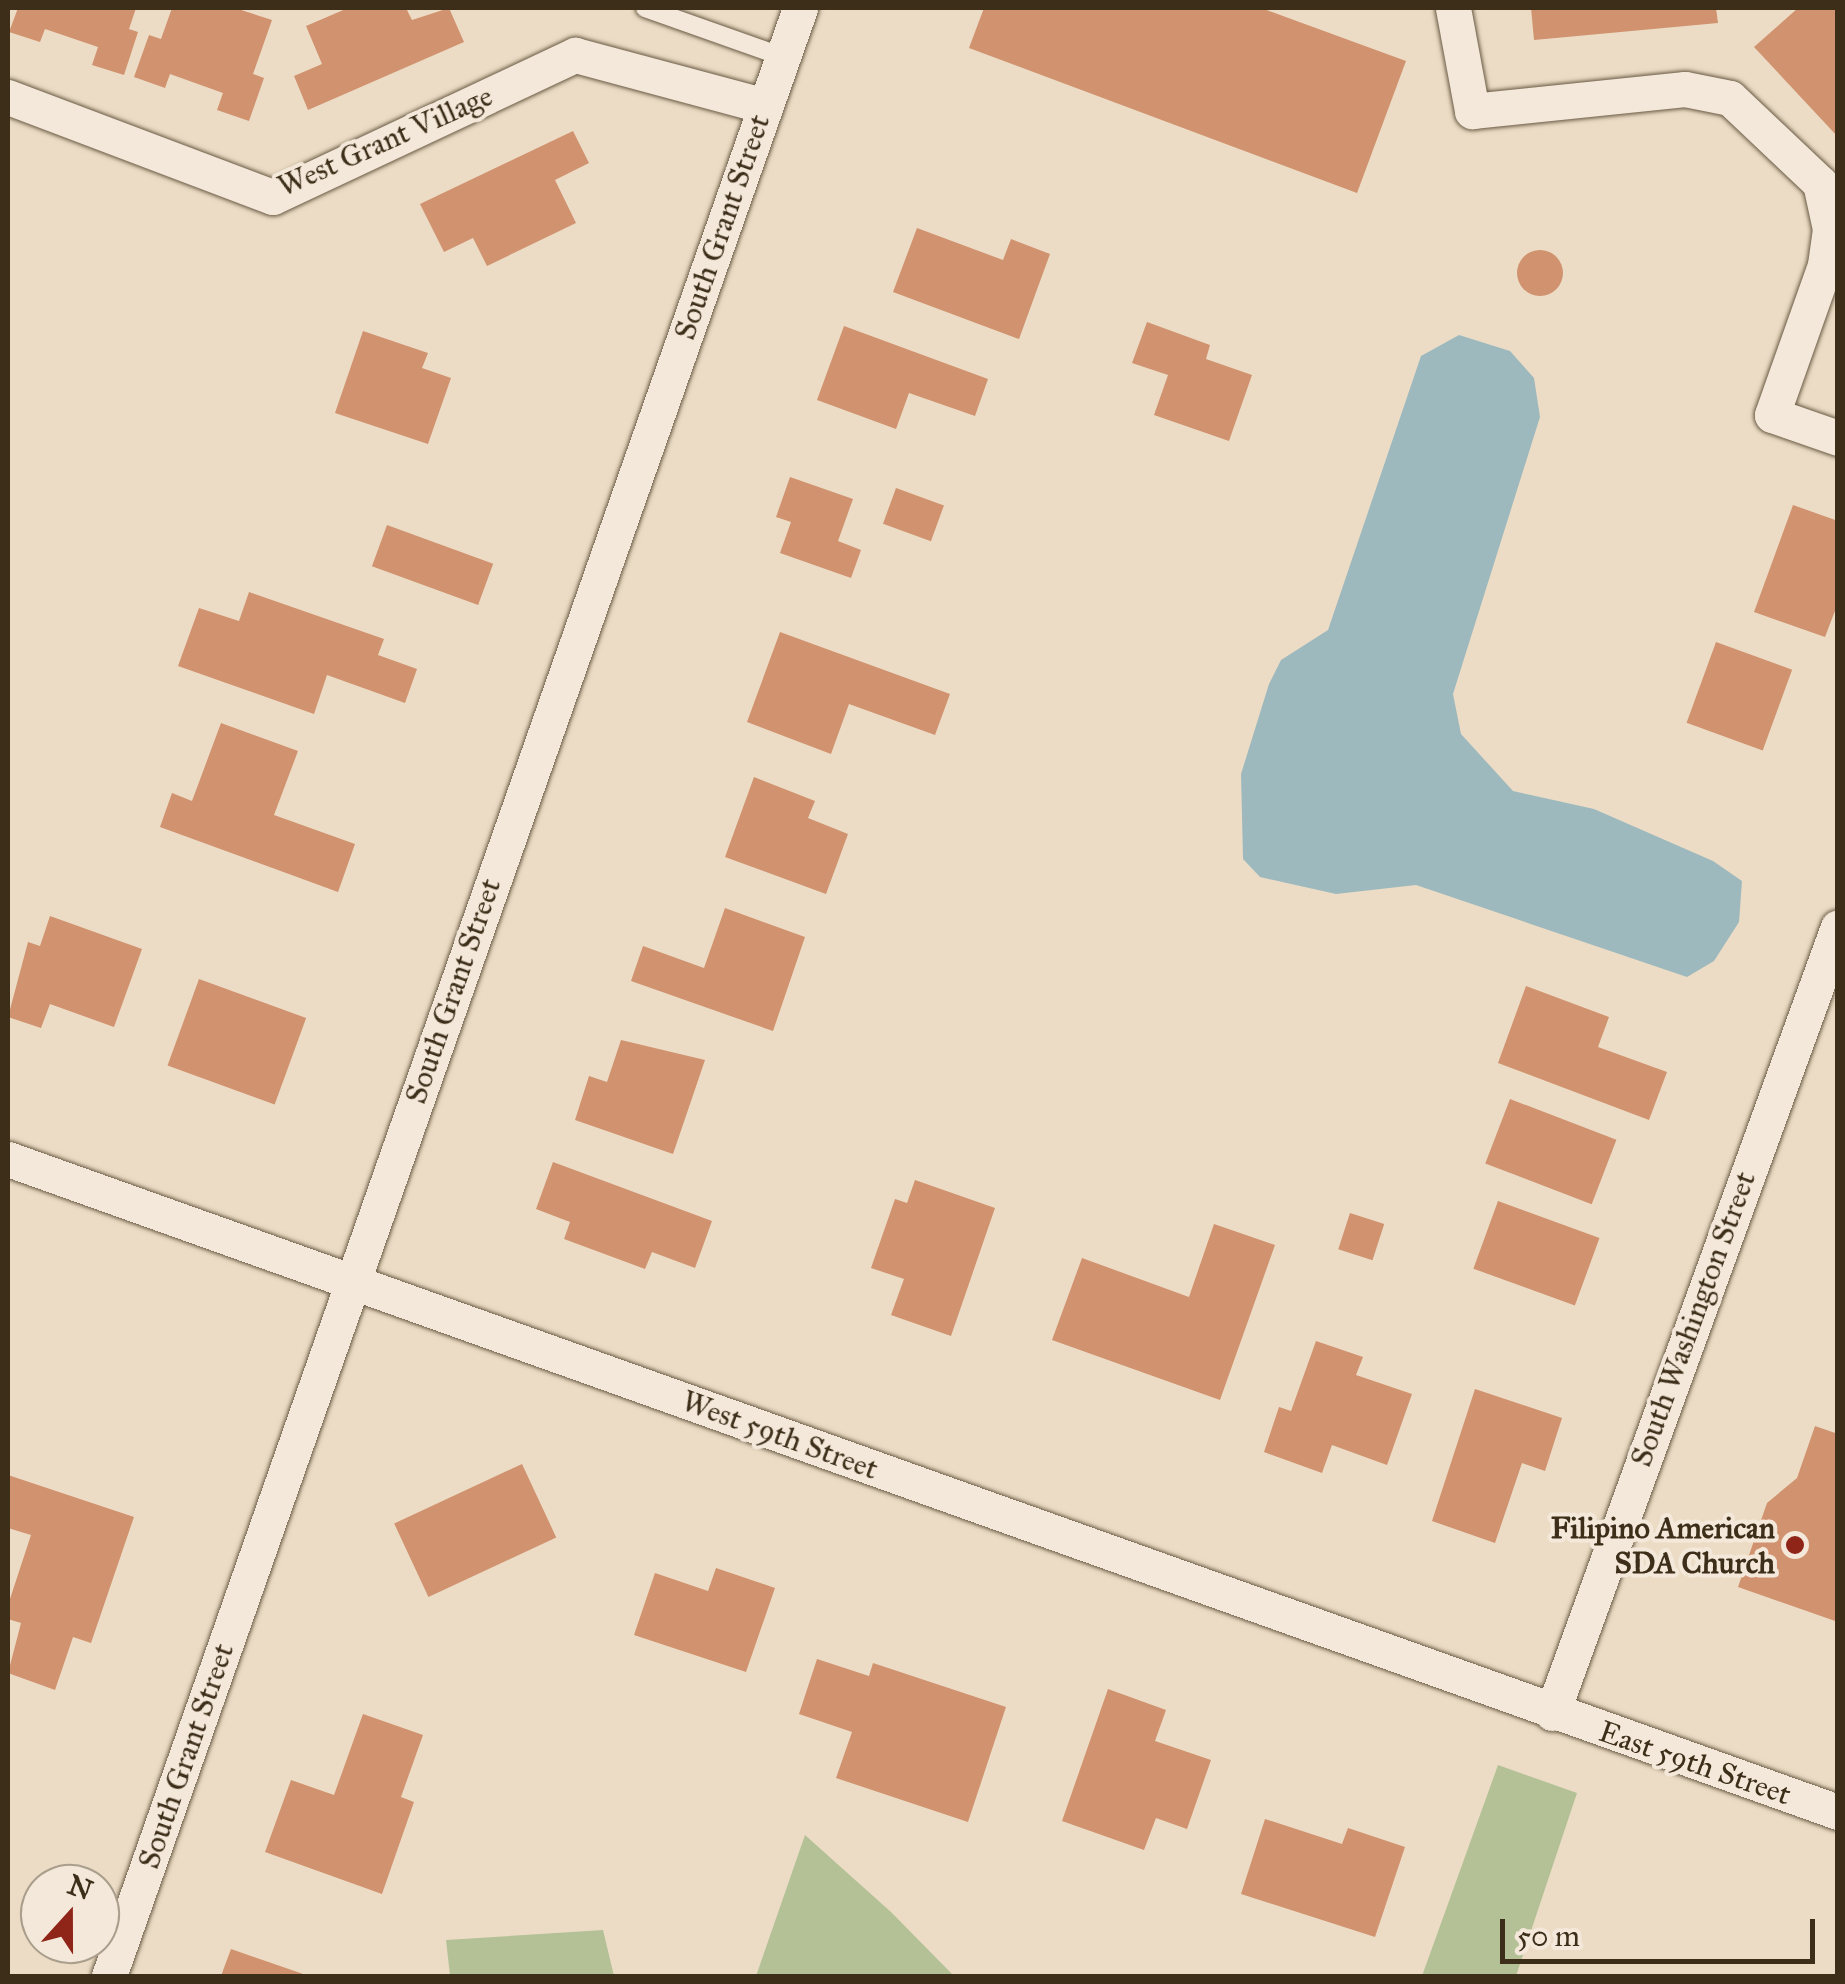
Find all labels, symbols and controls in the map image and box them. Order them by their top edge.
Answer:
street label: West Grant Village [272,78,498,204]
street label: South Grant Street [667,110,777,344]
street label: South Grant Street [398,874,508,1108]
street label: South Washington Street [1623,1167,1763,1471]
street label: West 59th Street [677,1383,883,1487]
place label: Filipino American SDA Church [1551,1510,1775,1580]
marker: Filipino American SDA Church [1784,1534,1806,1556]
street label: South Grant Street [131,1639,241,1873]
street label: East 59th Street [1594,1713,1796,1813]
north arrow [20,1864,120,1964]
text: N [63,1867,98,1908]
scale bar [1505,1899,1820,1961]
text: 50 m [1517,1918,1580,1954]

